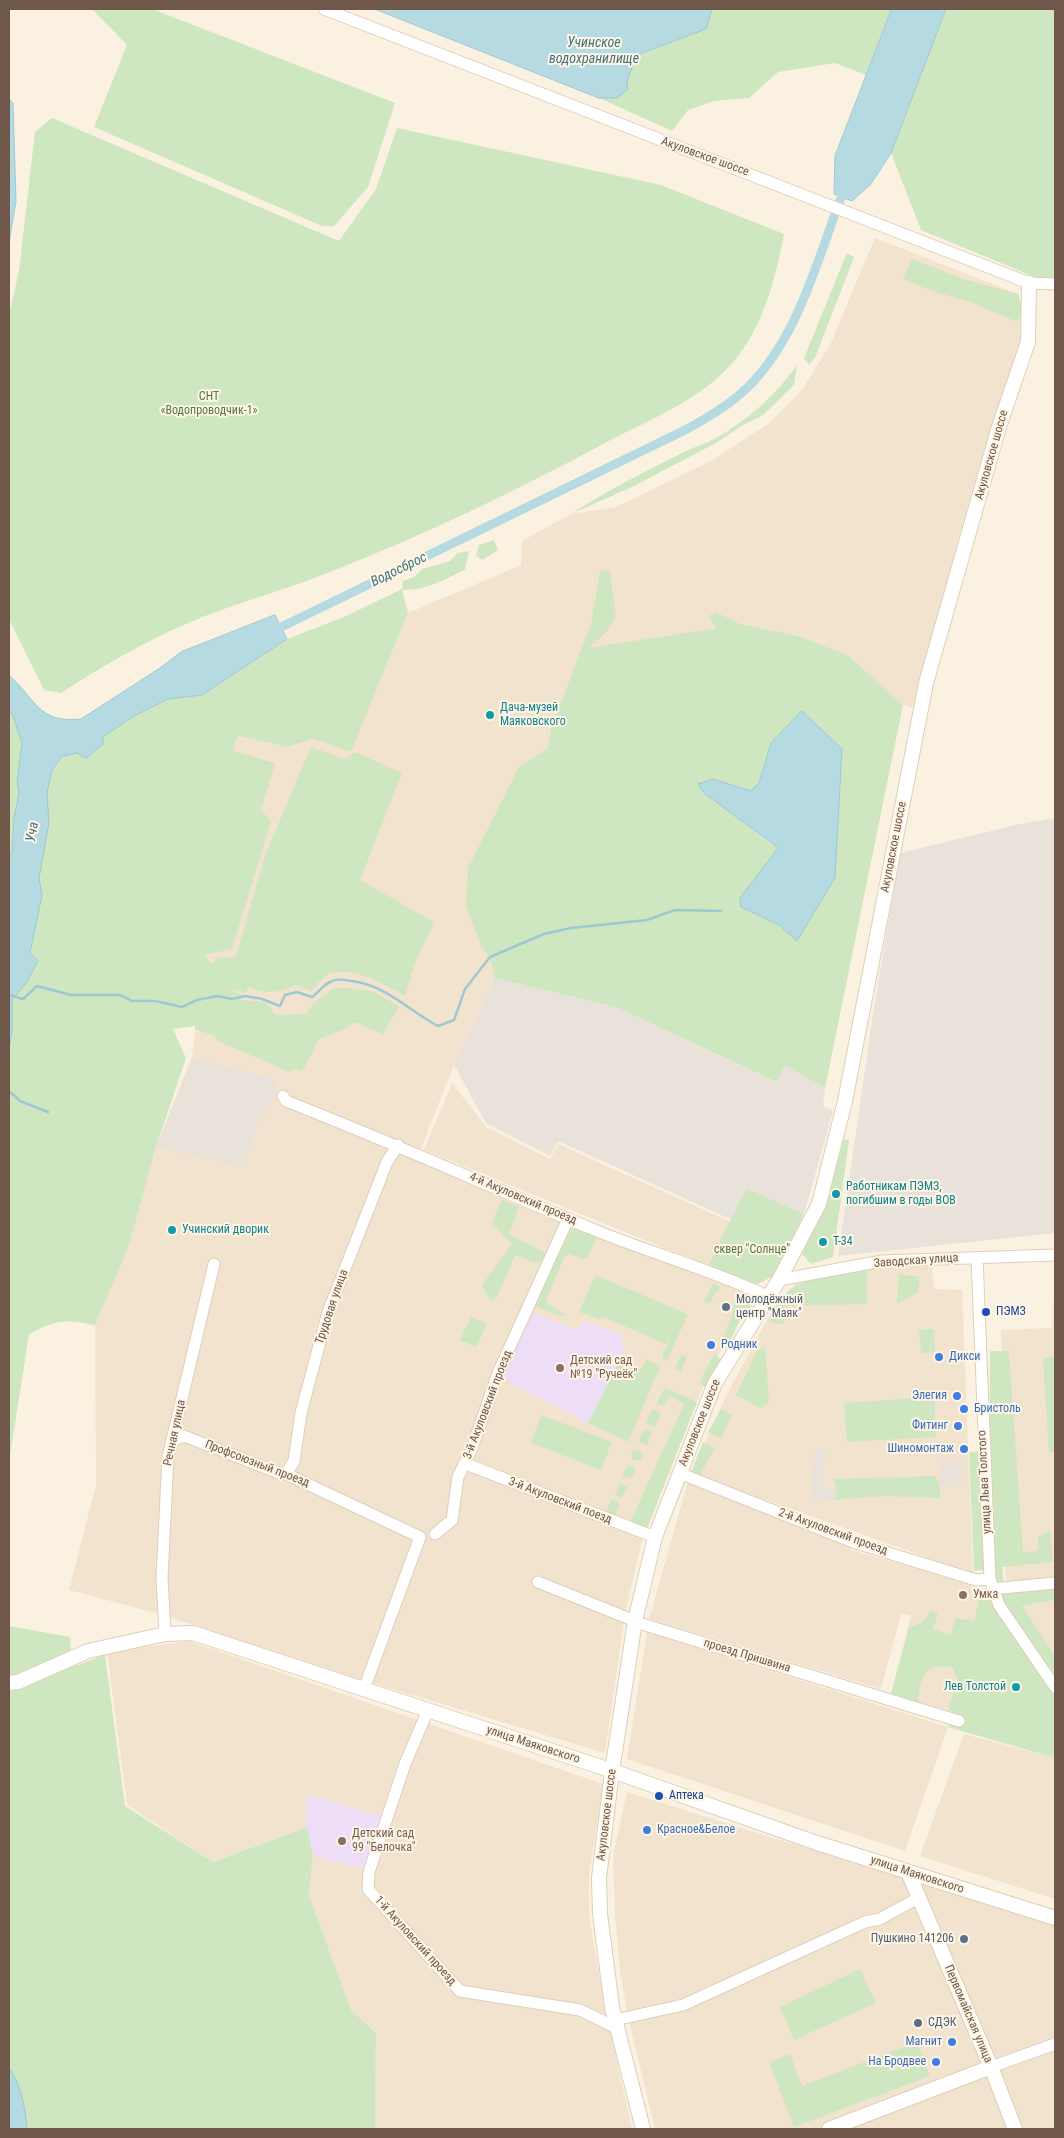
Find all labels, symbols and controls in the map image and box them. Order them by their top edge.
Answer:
water label: Учинское водохранилище [549,35,639,68]
street label: Акуловское шоссе [659,134,751,180]
park label: СНТ «Водопроводчик-1» [160,390,258,418]
street label: Акуловское шоссе [972,409,1012,501]
water label: Водосброс [368,549,430,591]
place label: Дача-музей Маяковского [500,701,566,729]
marker: Дача-музей Маяковского [484,709,496,721]
street label: Акуловское шоссе [878,800,910,894]
water label: Уча [23,821,43,843]
street label: 4-й Акуловский проезд [467,1170,579,1228]
place label: Работникам ПЭМЗ, погибшим в годы ВОВ [846,1180,956,1208]
marker: Работникам ПЭМЗ, погибшим в годы ВОВ [830,1188,842,1200]
place label: Учинский дворик [182,1223,269,1237]
marker: Учинский дворик [166,1224,178,1236]
place label: Т-34 [833,1235,853,1249]
marker: Т-34 [817,1236,829,1248]
park label: сквер "Солнце" [714,1243,790,1257]
street label: Заводская улица [873,1251,959,1271]
street label: Трудовая улица [313,1268,351,1346]
place label: Молодёжный центр "Маяк" [736,1293,803,1321]
marker: Молодёжный центр "Маяк" [720,1301,732,1313]
place label: ПЭМЗ [996,1305,1026,1319]
marker: ПЭМЗ [980,1306,992,1318]
place label: Родник [721,1338,758,1352]
marker: Родник [705,1339,717,1351]
street label: 3-й Акуловский проезд [461,1349,515,1461]
place label: Дикси [949,1350,980,1364]
marker: Дикси [933,1351,945,1363]
place label: Детский сад №19 "Ручеёк" [570,1354,637,1382]
marker: Детский сад №19 "Ручеёк" [554,1362,566,1374]
street label: Акуловское шоссе [676,1377,724,1469]
place label: Элегия [912,1389,947,1403]
marker: Элегия [951,1390,963,1402]
street label: Речная улица [161,1399,189,1467]
place label: Бристоль [974,1402,1021,1416]
marker: Бристоль [958,1403,970,1415]
place label: Фитинг [912,1419,948,1433]
marker: Фитинг [952,1420,964,1432]
street label: улица Льва Толстого [975,1430,995,1534]
street label: Профсоюзный проезд [203,1437,311,1491]
place label: Шиномонтаж [887,1442,954,1456]
marker: Шиномонтаж [958,1443,970,1455]
street label: 3-й Акуловский поезд [506,1475,614,1527]
street label: 2-й Акуловский проезд [776,1506,890,1558]
place label: Умка [973,1588,998,1602]
marker: Умка [957,1589,969,1601]
street label: проезд Пришвина [702,1636,792,1676]
place label: Лев Толстой [944,1680,1006,1694]
marker: Лев Толстой [1010,1681,1022,1693]
street label: улица Маяковского [484,1723,582,1767]
street label: Акуловское шоссе [594,1768,620,1862]
place label: Аптека [669,1789,704,1803]
marker: Аптека [653,1790,665,1802]
place label: Красное&Белое [657,1823,735,1837]
marker: Красное&Белое [641,1824,653,1836]
place label: Детский сад 99 "Белочка" [352,1827,416,1855]
marker: Детский сад 99 "Белочка" [336,1835,348,1847]
street label: улица Маяковского [868,1853,966,1897]
street label: 1-й Акуловский проезд [371,1893,459,1989]
place label: Пушкино 141206 [871,1932,954,1946]
marker: Пушкино 141206 [958,1933,970,1945]
street label: Первомайская улица [941,1963,995,2065]
place label: СДЭК [928,2016,957,2030]
marker: СДЭК [912,2017,924,2029]
place label: Магнит [905,2035,942,2049]
marker: Магнит [946,2036,958,2048]
place label: На Бродвее [868,2055,926,2069]
marker: На Бродвее [930,2056,942,2068]

